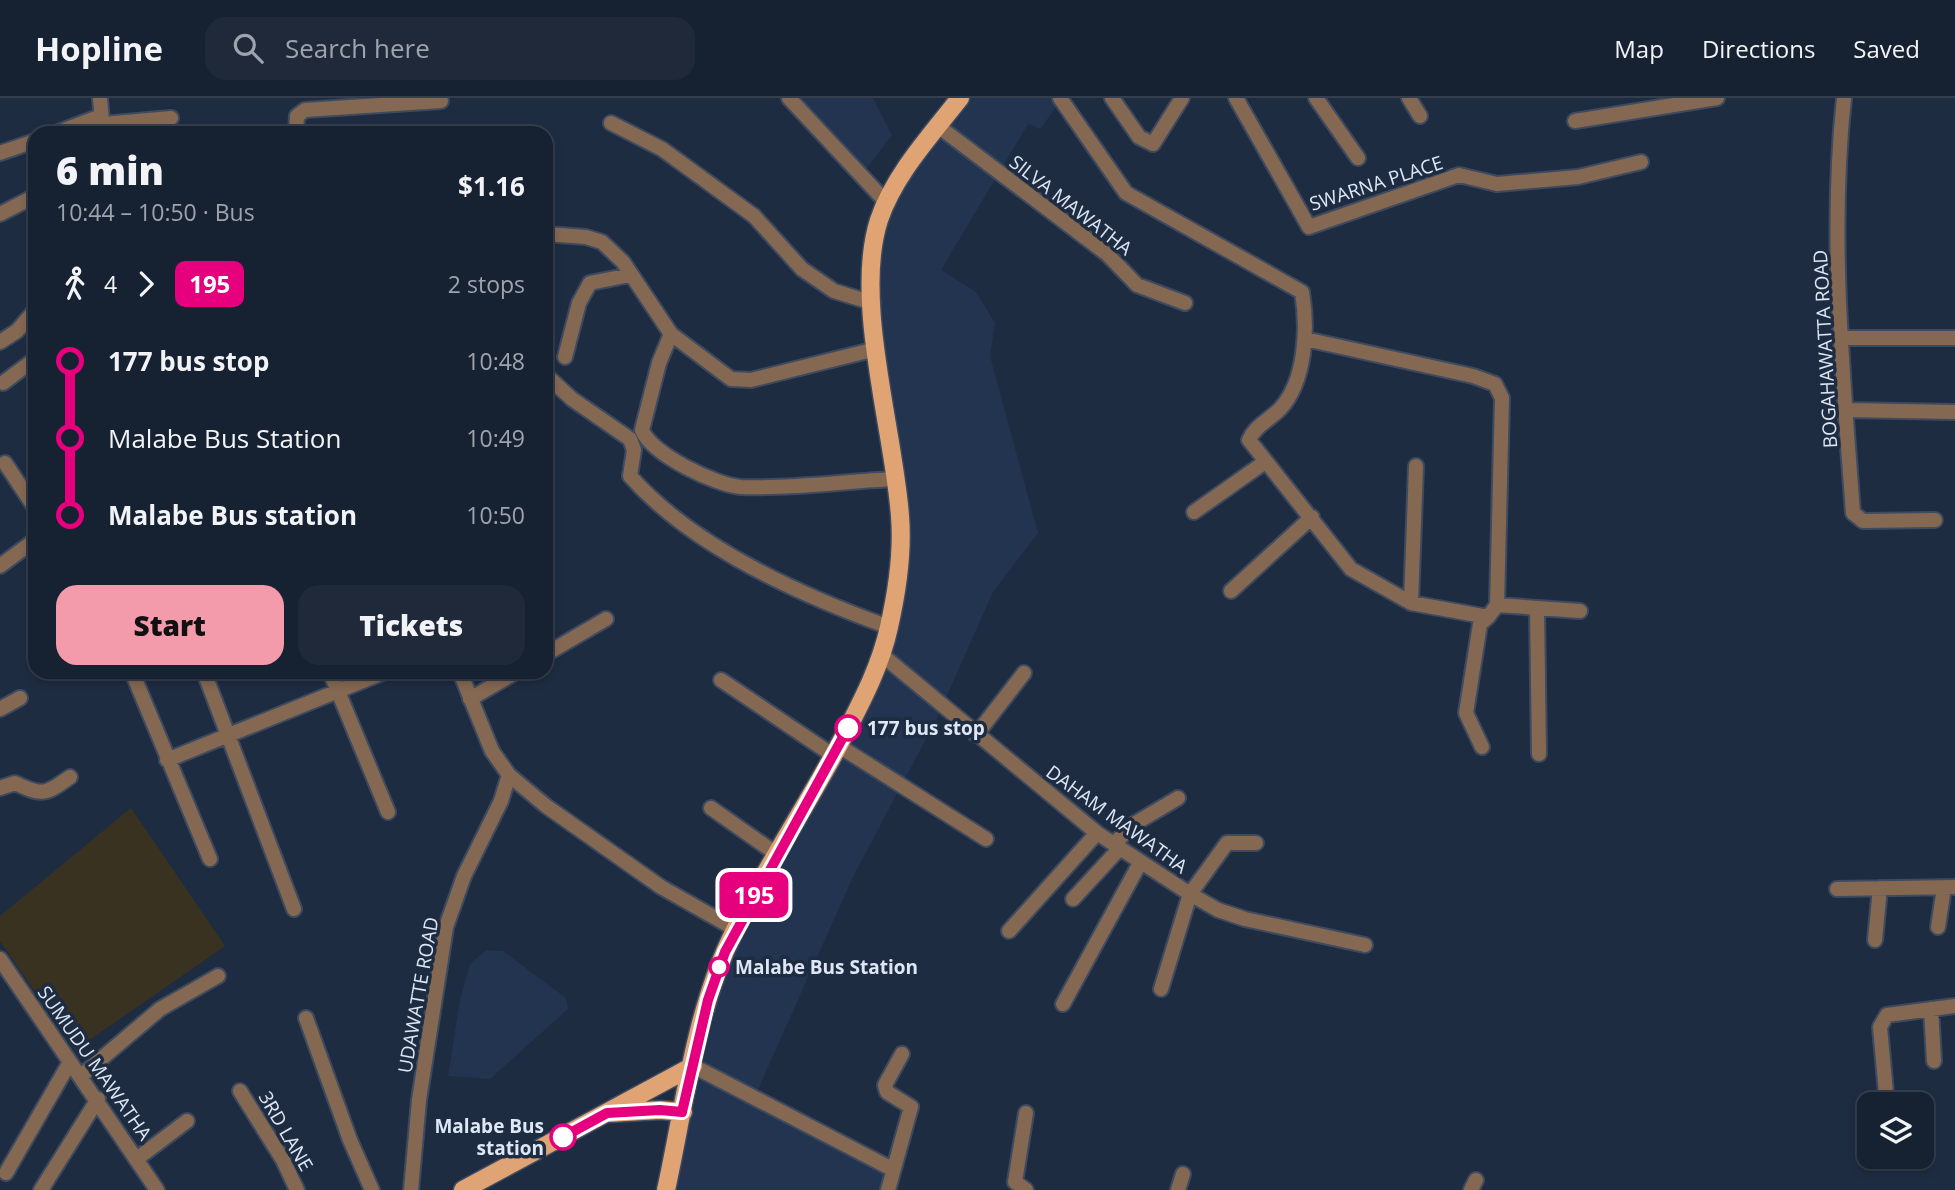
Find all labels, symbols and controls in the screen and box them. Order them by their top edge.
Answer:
search box [205,17,695,80]
text: Hopline [35,26,163,71]
icon: search [229,29,267,67]
text: Search here [285,30,430,66]
text: Map [1614,32,1664,65]
text: Directions [1702,32,1815,65]
text: Saved [1853,32,1920,65]
text: 6 min [56,144,164,196]
street label: SILVA MAWATHA [1004,149,1138,261]
street label: SWARNA PLACE [1306,149,1446,217]
text: $1.16 [458,168,525,204]
text: 10:44 – 10:50 · Bus [56,196,255,228]
street label: BOGAHAWATTA ROAD [1807,249,1843,449]
icon: walk [56,265,94,303]
icon: forward [127,265,165,303]
text: 195 [189,267,230,300]
text: 4 [104,268,117,300]
text: 2 stops [448,268,525,300]
text: 177 bus stop [108,343,269,379]
text: 10:48 [466,345,525,377]
text: Malabe Bus Station [108,420,341,456]
text: 10:49 [466,422,525,454]
text: Malabe Bus station [108,497,357,533]
text: 10:50 [466,499,525,531]
button: Start [56,585,284,665]
button: Tickets [298,585,525,665]
marker: 177 bus stop [835,715,861,741]
place label: 177 bus stop [867,715,985,741]
street label: DAHAM MAWATHA [1041,759,1193,879]
line badge: 195 [714,872,794,918]
text: 195 [733,878,775,911]
street label: UDAWATTE ROAD [391,915,445,1075]
place label: Malabe Bus Station [735,954,918,980]
marker: Malabe Bus Station [709,957,729,977]
street label: SUMUDU MAWATHA [32,981,158,1145]
street label: 3RD LANE [253,1086,319,1176]
map controls [1857,1092,1934,1169]
button: layers [1857,1092,1934,1169]
place label: Malabe Bus station [434,1113,544,1161]
marker: Malabe Bus station [550,1124,576,1150]

